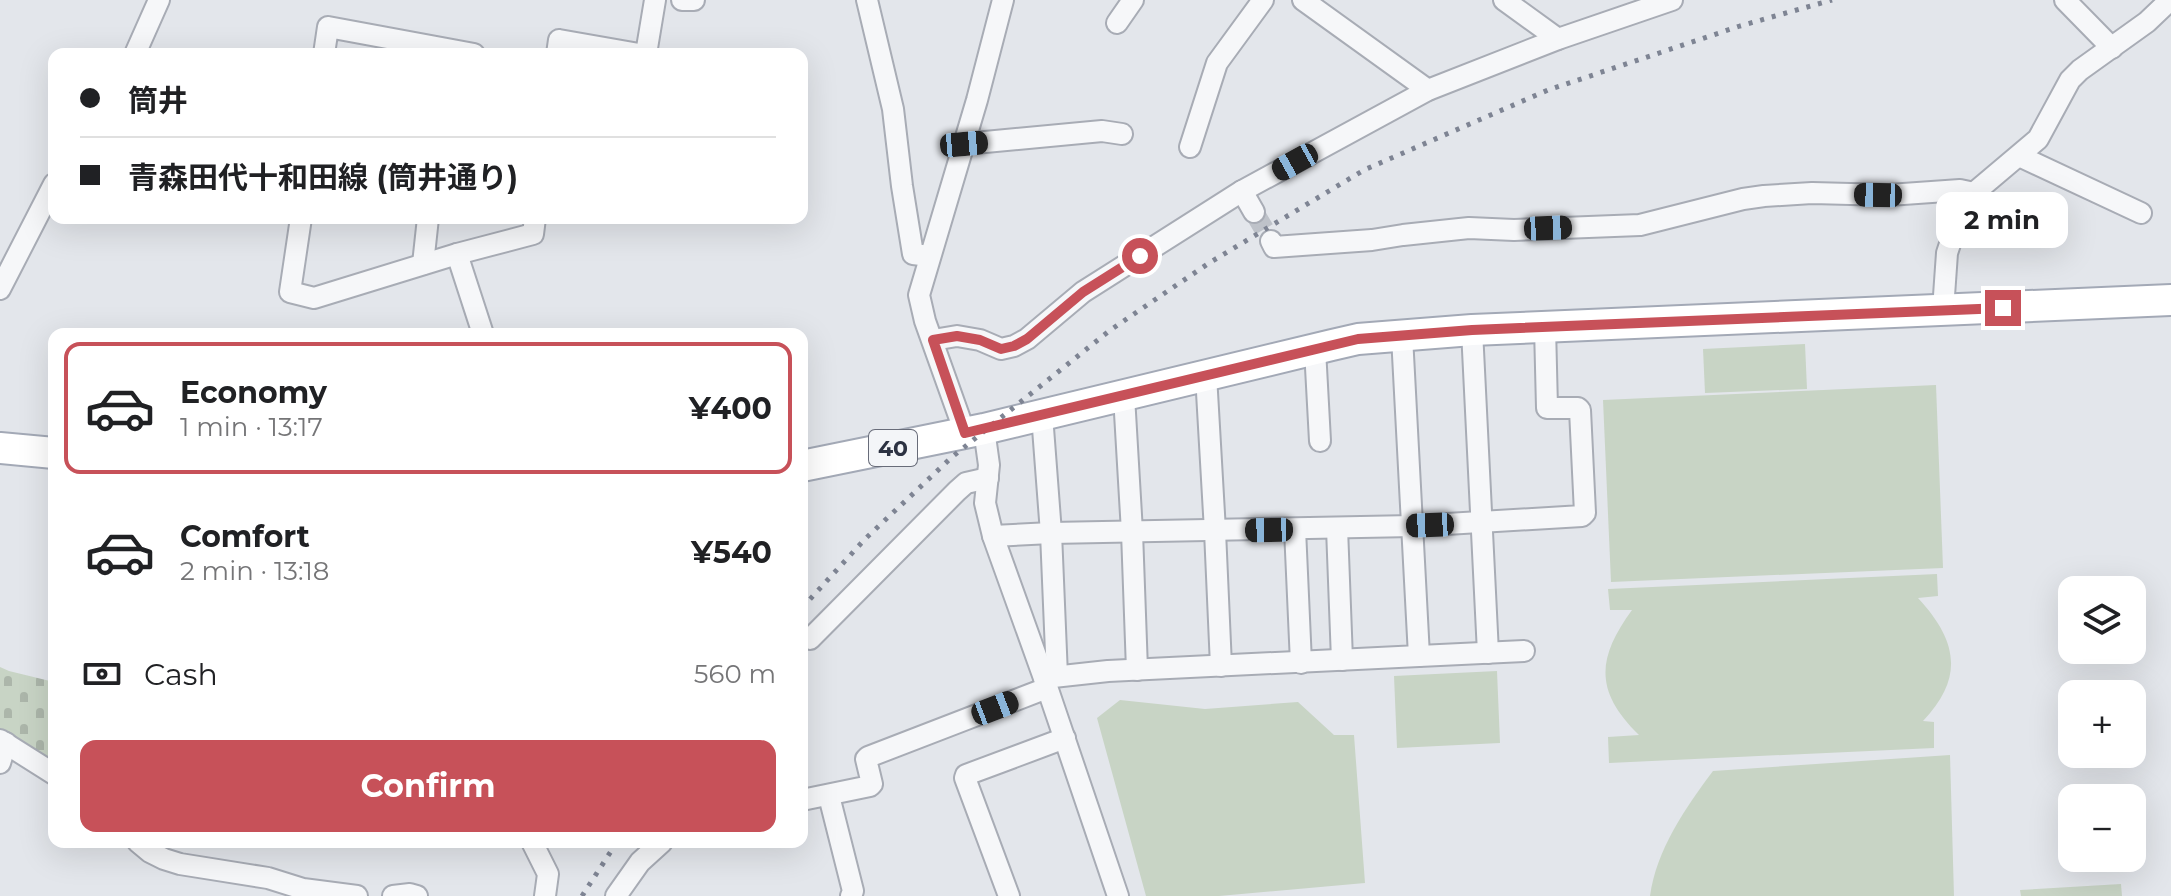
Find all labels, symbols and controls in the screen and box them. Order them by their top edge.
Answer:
text: 筒井 [128,82,188,119]
car [939,130,989,158]
car [1268,140,1322,184]
text: 青森田代十和田線 (筒井通り) [128,159,518,196]
car [1854,183,1902,207]
callout: 2 min [1937,192,2069,248]
text: 2 min [1964,204,2040,236]
car [1524,215,1572,241]
route start [1122,238,1158,274]
route end [1985,290,2021,326]
icon: car [84,372,156,444]
text: Economy [180,374,327,411]
text: ¥400 [689,390,772,427]
text: 1 min · 13:17 [180,411,323,443]
road number: 40 [869,430,917,466]
car [1406,512,1454,538]
icon: car [84,516,156,588]
text: Comfort [180,518,310,555]
car [1245,518,1293,542]
text: ¥540 [691,534,772,571]
text: 2 min · 13:18 [180,555,329,587]
map controls [2058,576,2146,872]
button: layers [2058,576,2146,664]
icon: cash [80,652,124,696]
text: Cash [144,656,218,693]
text: 560 m [694,658,776,690]
button: + [2058,680,2146,768]
car [968,688,1022,728]
button: Confirm [80,740,776,832]
button: − [2058,784,2146,872]

